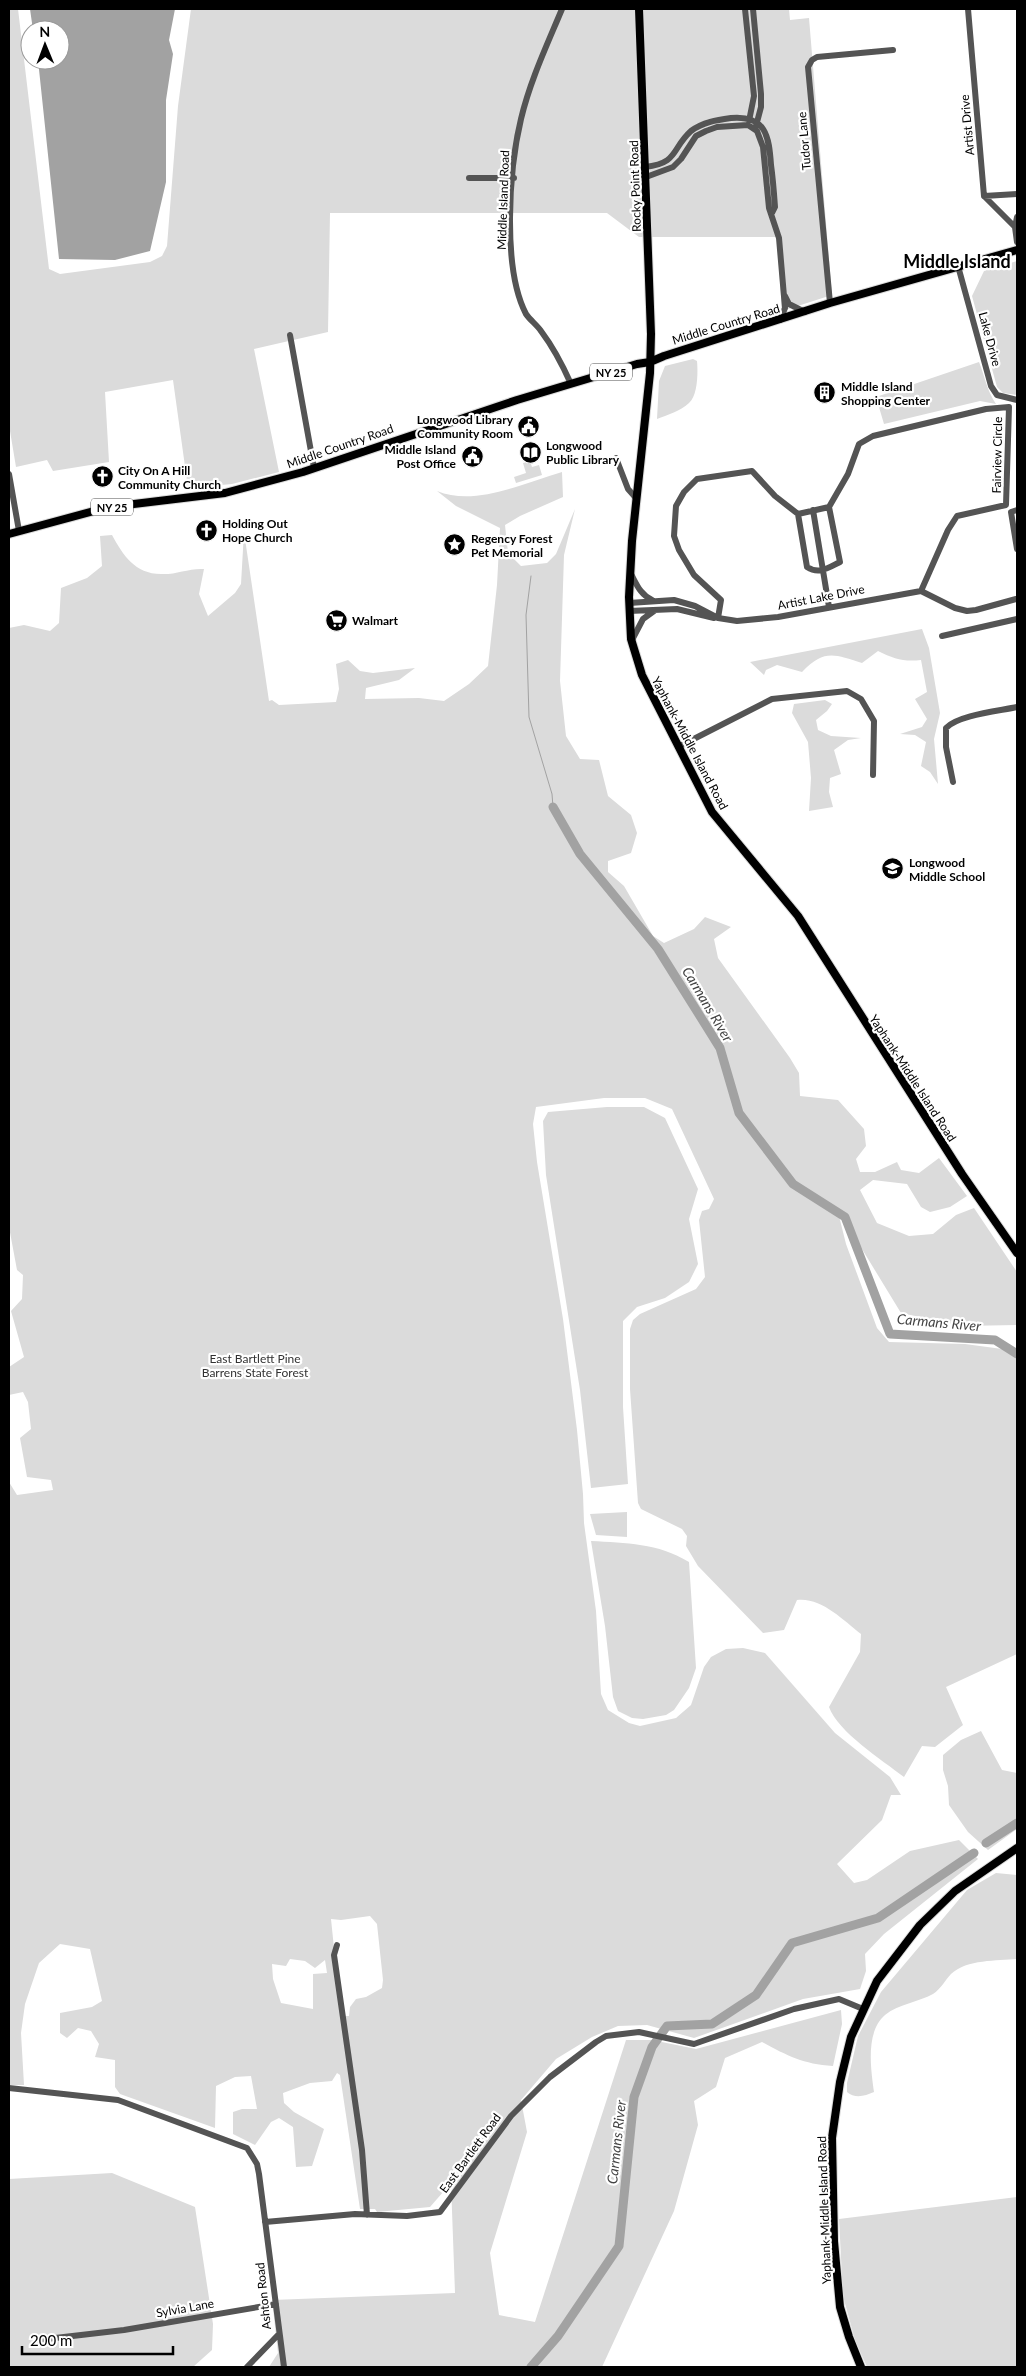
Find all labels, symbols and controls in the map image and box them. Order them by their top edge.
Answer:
north arrow [20,20,70,70]
text: N [39,23,50,40]
street label: Artist Drive [957,94,977,156]
street label: Tudor Lane [794,111,814,171]
street label: Rocky Point Road [626,140,644,232]
street label: Middle Island Road [494,150,512,250]
district label: Middle Island [903,250,1011,272]
street label: Middle Country Road [670,300,782,348]
street label: Lake Drive [976,310,1004,368]
road number: NY 25 [590,364,632,381]
place label: Middle Island Shopping Center [841,379,931,408]
building icon: Middle Island Shopping Center [813,381,837,405]
place label: Longwood Library Community Room [417,412,514,441]
public building icon: Longwood Library Community Room [517,414,541,438]
street label: Fairview Circle [989,417,1005,493]
street label: Middle Country Road [285,421,395,471]
place label: Longwood Public Library [546,438,620,467]
library icon: Longwood Public Library [518,440,542,464]
place label: Middle Island Post Office [384,442,457,471]
public building icon: Middle Island Post Office [460,444,484,468]
place label: City On A Hill Community Church [118,463,221,492]
church icon: City On A Hill Community Church [90,465,114,489]
road number: NY 25 [91,498,133,516]
place label: Holding Out Hope Church [222,516,293,545]
church icon: Holding Out Hope Church [194,518,218,542]
place label: Regency Forest Pet Memorial [471,531,553,560]
place icon: Regency Forest Pet Memorial [443,533,467,557]
street label: Artist Lake Drive [776,581,866,613]
supermarket icon: Walmart [324,608,348,632]
place label: Walmart [352,613,399,628]
street label: Yaphank-Middle Island Road [649,674,731,812]
place label: Longwood Middle School [909,855,985,884]
school or university icon: Longwood Middle School [881,857,905,881]
water label: Carmans River [679,963,737,1045]
street label: Yaphank-Middle Island Road [866,1012,960,1144]
water label: Carmans River [896,1310,982,1334]
park label: East Bartlett Pine Barrens State Forest [202,1351,309,1380]
water label: Carmans River [603,2099,629,2185]
street label: East Bartlett Road [436,2110,504,2196]
street label: Yaphank-Middle Island Road [814,2136,834,2284]
street label: Ashton Road [252,2262,274,2330]
street label: Sylvia Lane [155,2296,215,2320]
scale bar [22,2324,174,2356]
text: 200 m [30,2331,72,2349]

